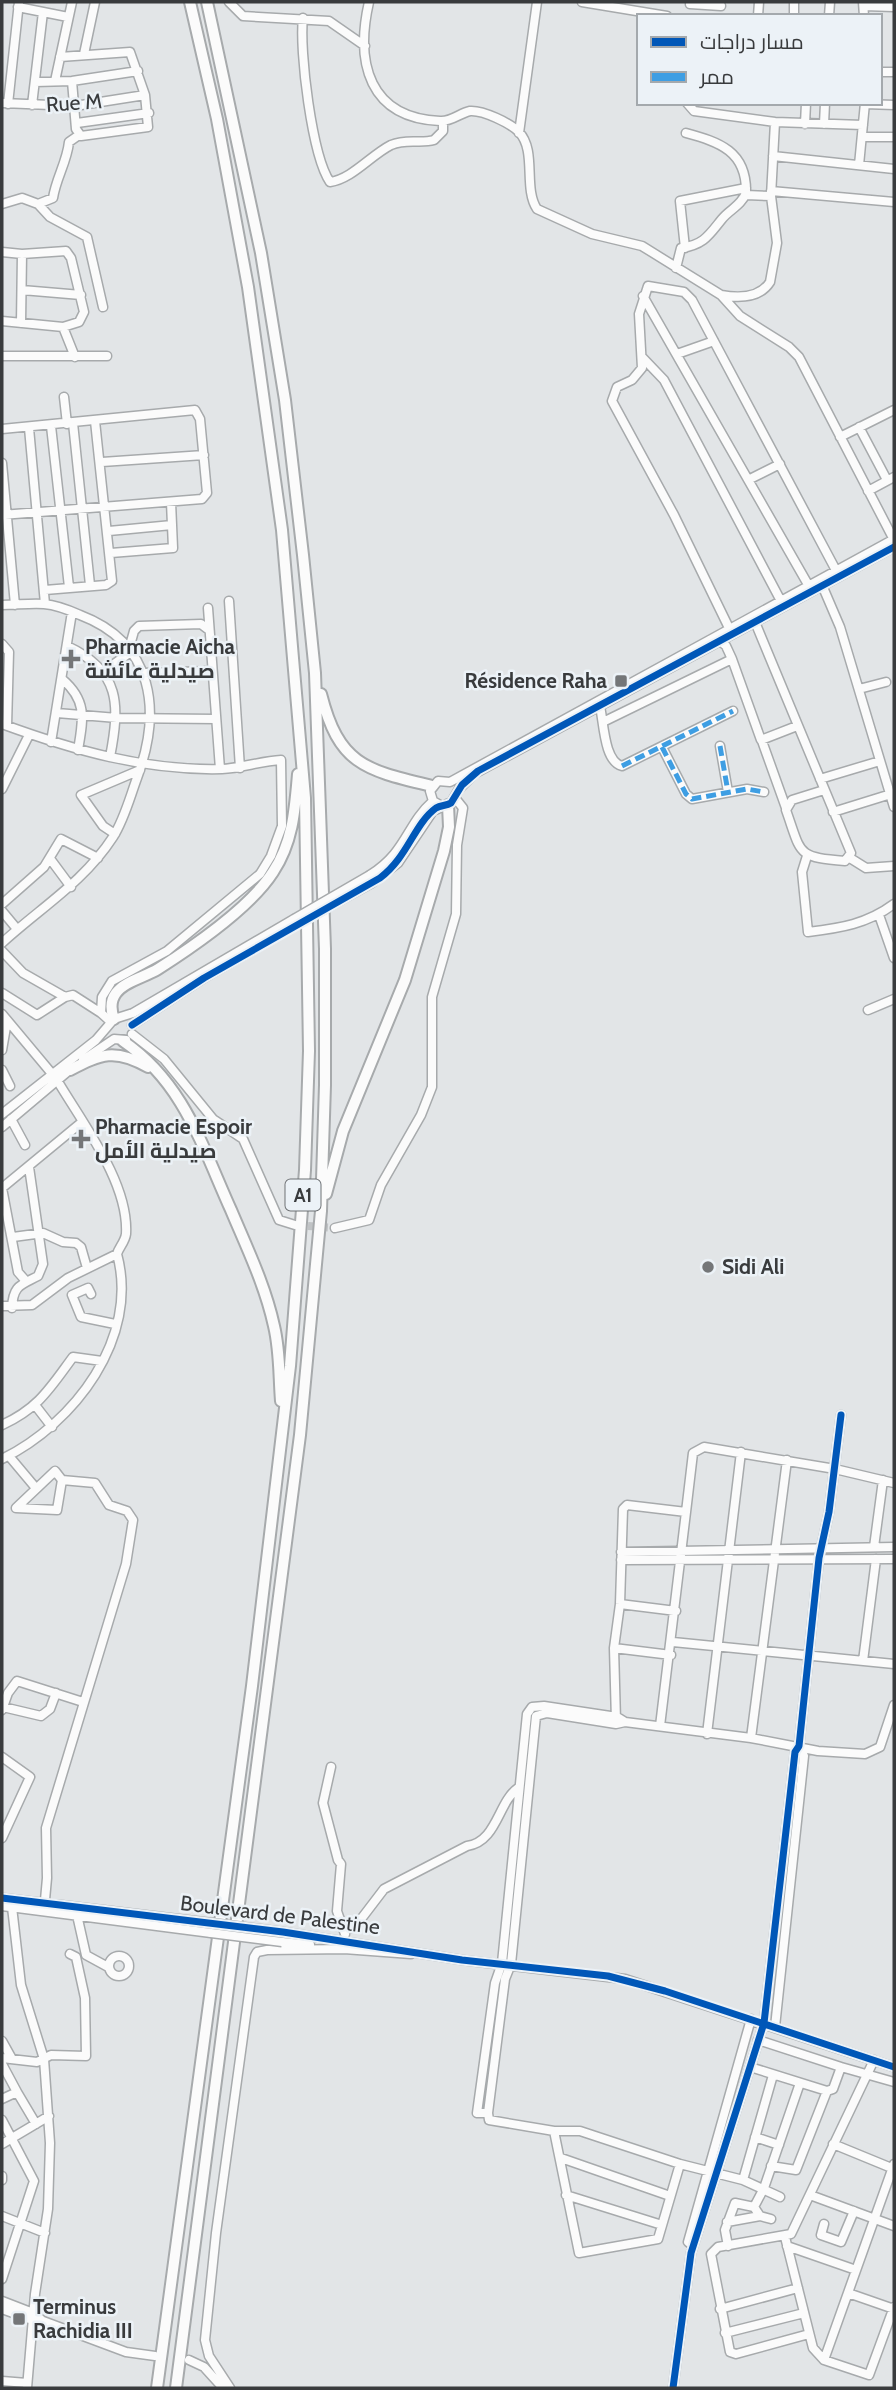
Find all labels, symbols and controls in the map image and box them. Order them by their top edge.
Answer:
legend [637,14,882,105]
text: مسار دراجات [700,29,804,54]
text: ممر [699,64,734,89]
street label: Rue M [45,88,103,117]
place label: Pharmacie Aicha صيدلية عائشة [85,634,235,683]
marker: Pharmacie Aicha صيدلية عائشة [63,651,79,667]
place label: Résidence Raha [465,668,608,693]
marker: Résidence Raha [613,673,629,689]
place label: Pharmacie Espoir صيدلية الأمل [95,1114,252,1163]
marker: Pharmacie Espoir صيدلية الأمل [73,1131,89,1147]
road number: A1 [286,1180,320,1210]
place label: Sidi Ali [722,1254,784,1279]
marker: Sidi Ali [700,1259,716,1275]
street label: Boulevard de Palestine [179,1890,382,1939]
place label: Terminus Rachidia III [33,2294,133,2343]
marker: Terminus Rachidia III [11,2311,27,2327]

